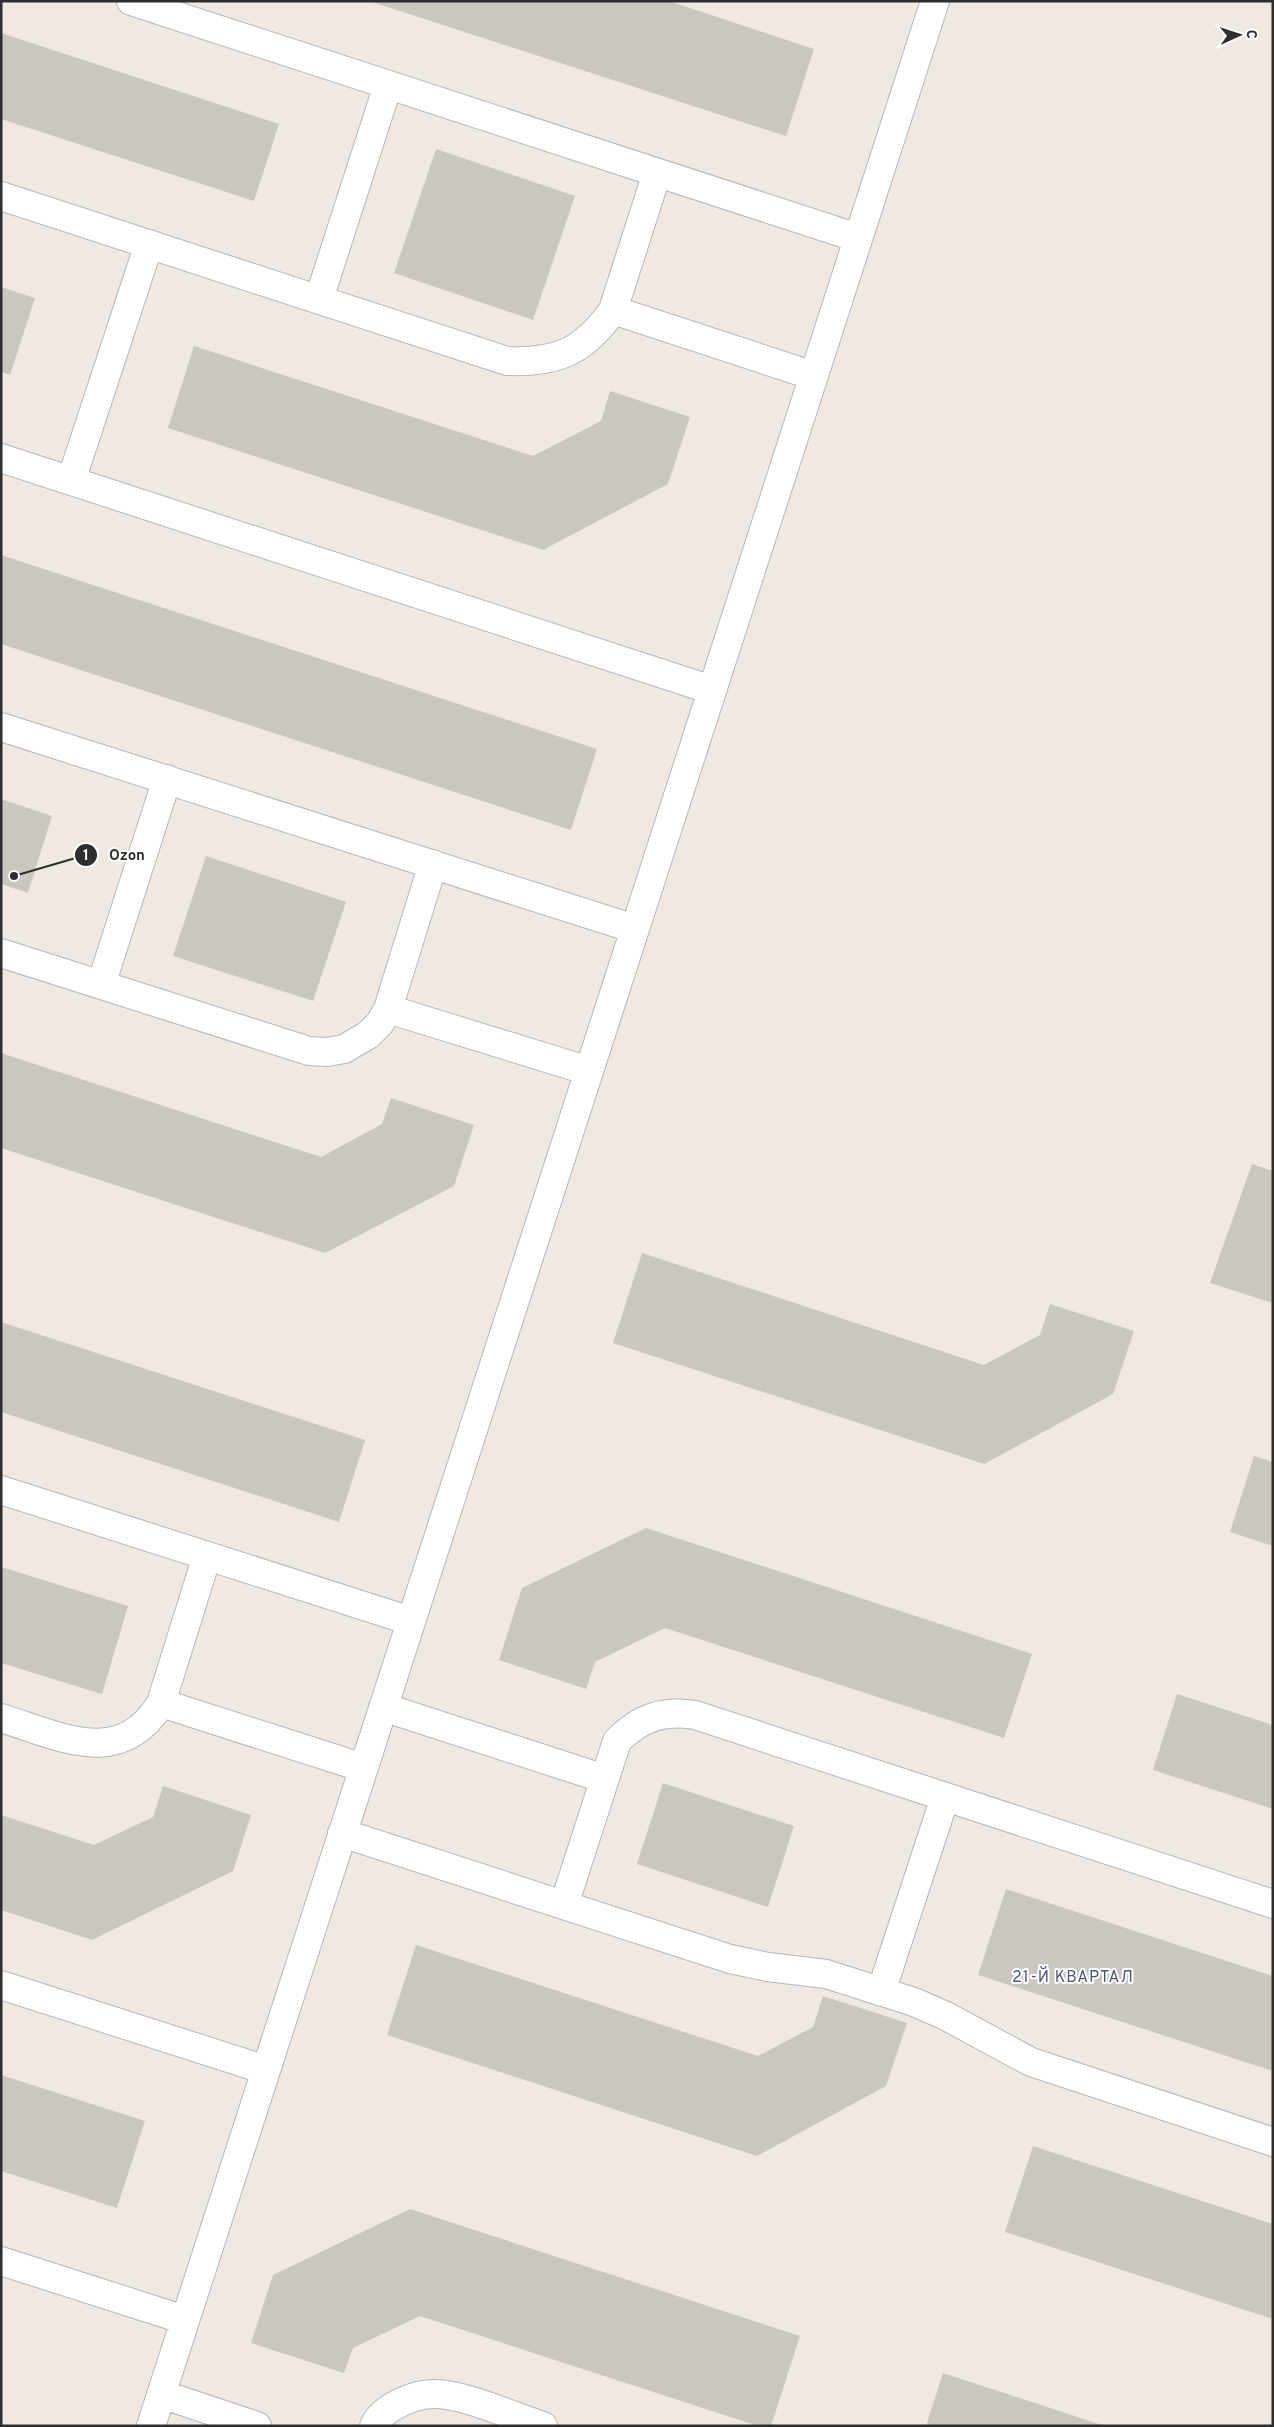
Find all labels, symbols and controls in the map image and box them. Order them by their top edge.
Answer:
north arrow [1214,10,1264,60]
text: С [1242,29,1259,39]
callout: Ozon [74,840,155,870]
text: 1 [83,847,89,866]
text: Ozon [109,847,145,866]
district label: 21-Й КВАРТАЛ [1012,1966,1134,1988]

